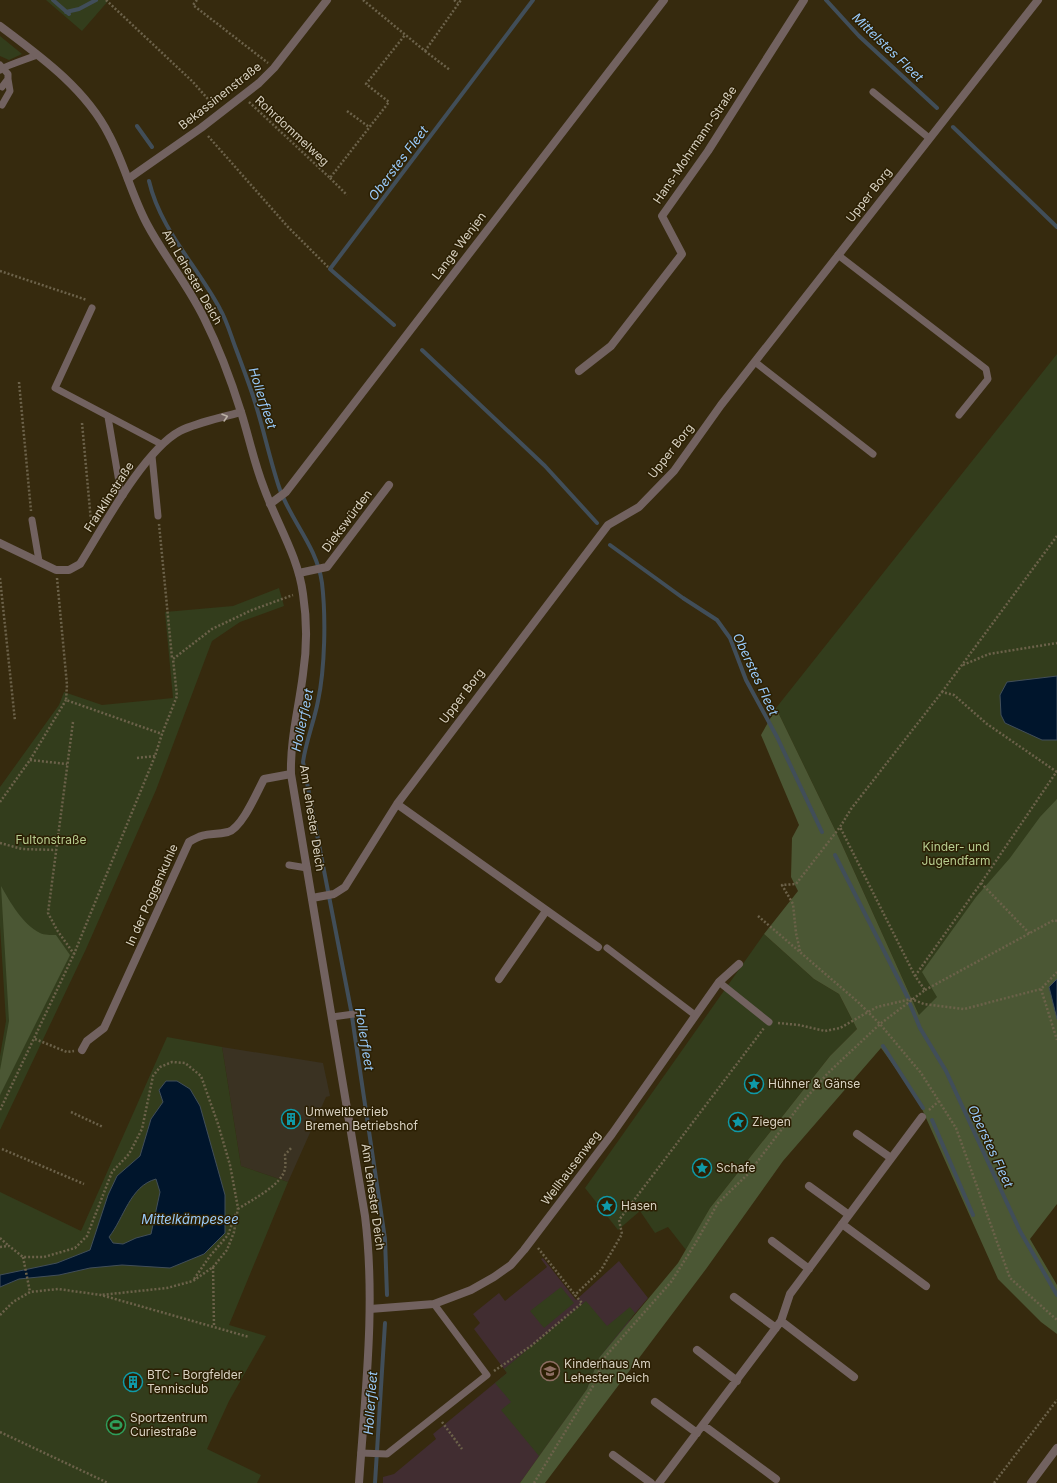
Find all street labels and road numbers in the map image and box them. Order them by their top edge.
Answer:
street label: Bekassinenstraße [175,59,264,133]
street label: Hans-Mohrmann-Straße [650,83,740,206]
street label: Rohrdommelweg [252,93,332,169]
street label: Upper Borg [843,164,895,225]
street label: Lange Wenjen [428,209,489,282]
street label: Am Lehester Deich [159,226,226,327]
street label: Upper Borg [645,420,697,481]
street label: Franklinstraße [80,459,137,535]
street label: Diekswürden [318,487,375,555]
street label: Upper Borg [436,665,487,726]
street label: Am Lehester Deich [297,764,328,872]
street label: In der Poggenkuhle [122,841,181,948]
street label: Wellhausenweg [538,1128,603,1208]
street label: Am Lehester Deich [359,1143,388,1251]

